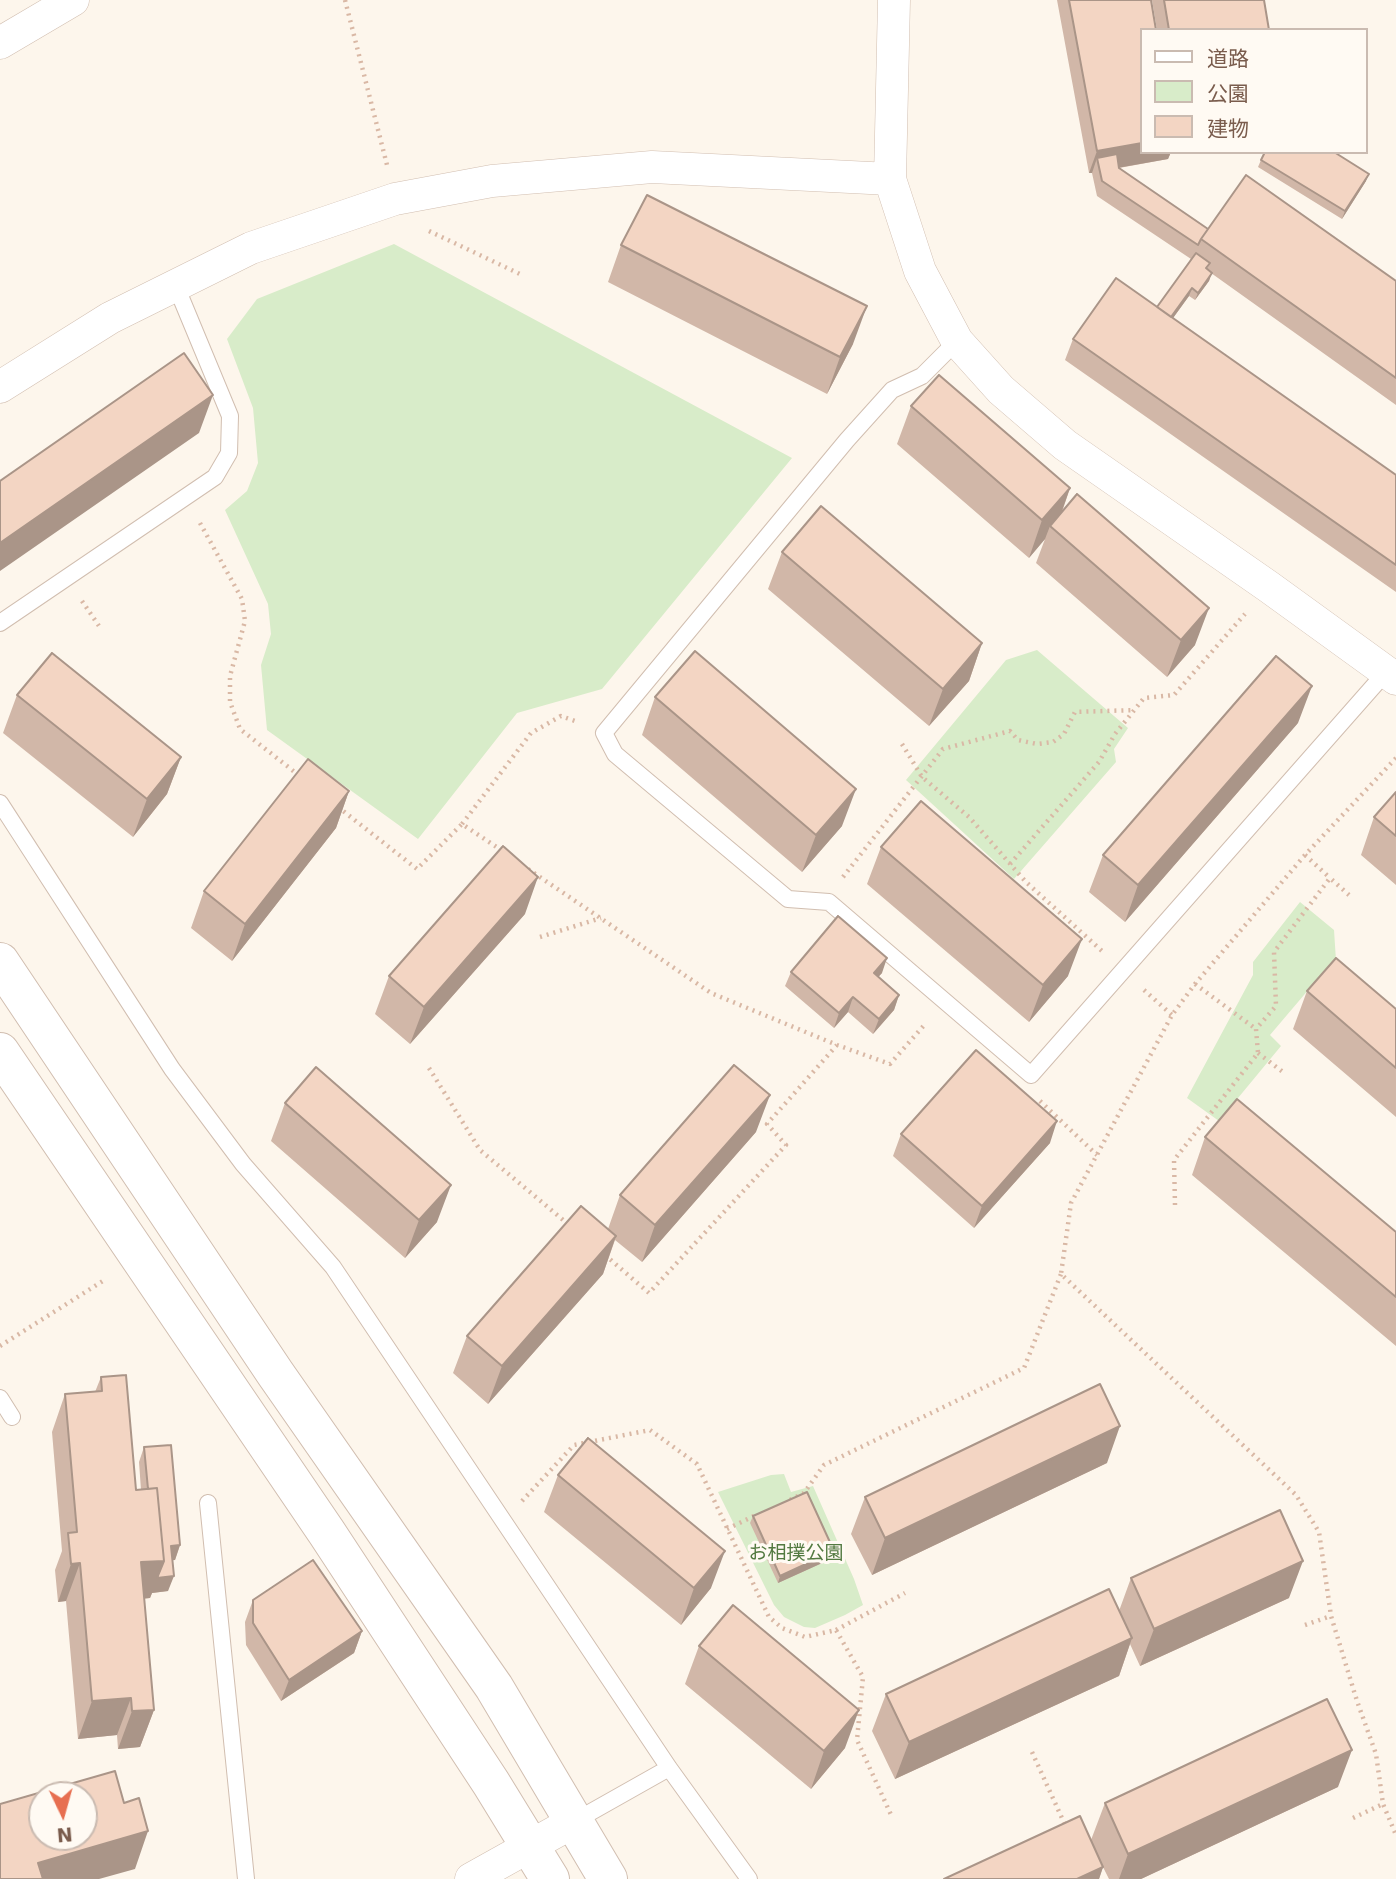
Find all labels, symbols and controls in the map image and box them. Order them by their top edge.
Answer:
legend [1140,28,1368,154]
text: 道路 [1207,47,1249,71]
text: 公園 [1207,82,1249,106]
text: 建物 [1207,117,1249,141]
park label: お相撲公園 [749,1543,843,1565]
north arrow [28,1781,98,1851]
text: N [56,1823,74,1847]

